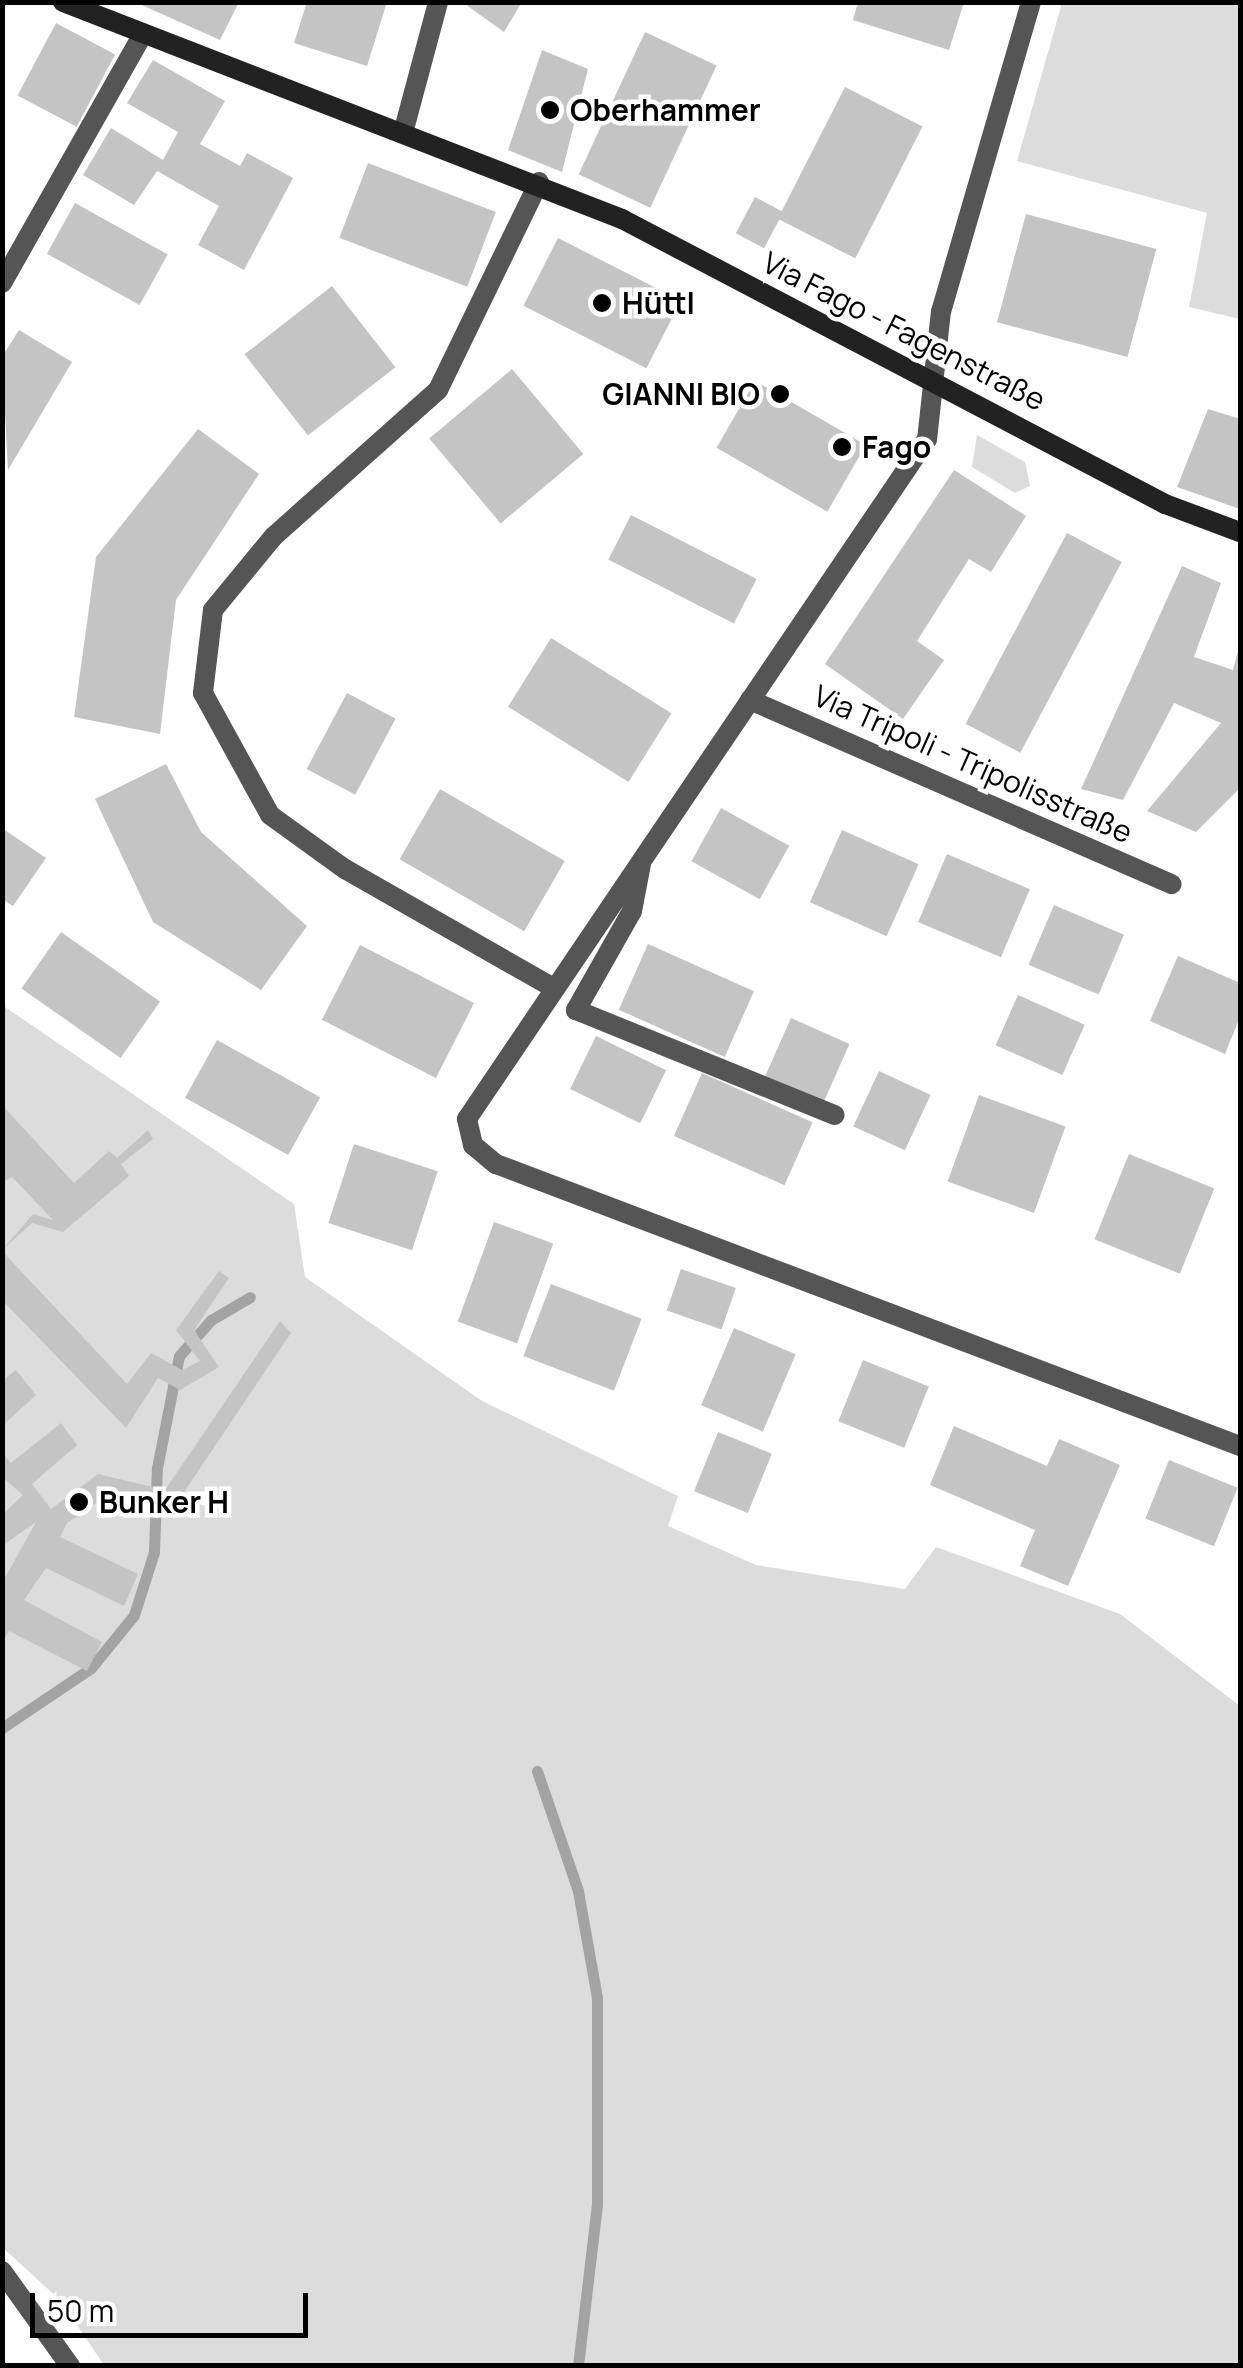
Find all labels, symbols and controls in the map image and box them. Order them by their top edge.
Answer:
place label: Oberhammer [570,92,761,128]
marker: Oberhammer [539,99,561,121]
street label: Via Fago - Fagenstraße [757,244,1051,418]
place label: Hüttl [622,285,695,321]
marker: Hüttl [591,292,613,314]
place label: GIANNI BIO [602,376,760,412]
marker: GIANNI BIO [769,383,791,405]
place label: Fago [862,429,931,465]
marker: Fago [831,436,853,458]
street label: Via Tripoli - Tripolisstraße [808,677,1138,851]
place label: Bunker H [99,1484,229,1520]
marker: Bunker H [68,1491,90,1513]
scale bar [35,2273,312,2335]
text: 50 m [47,2290,114,2331]

